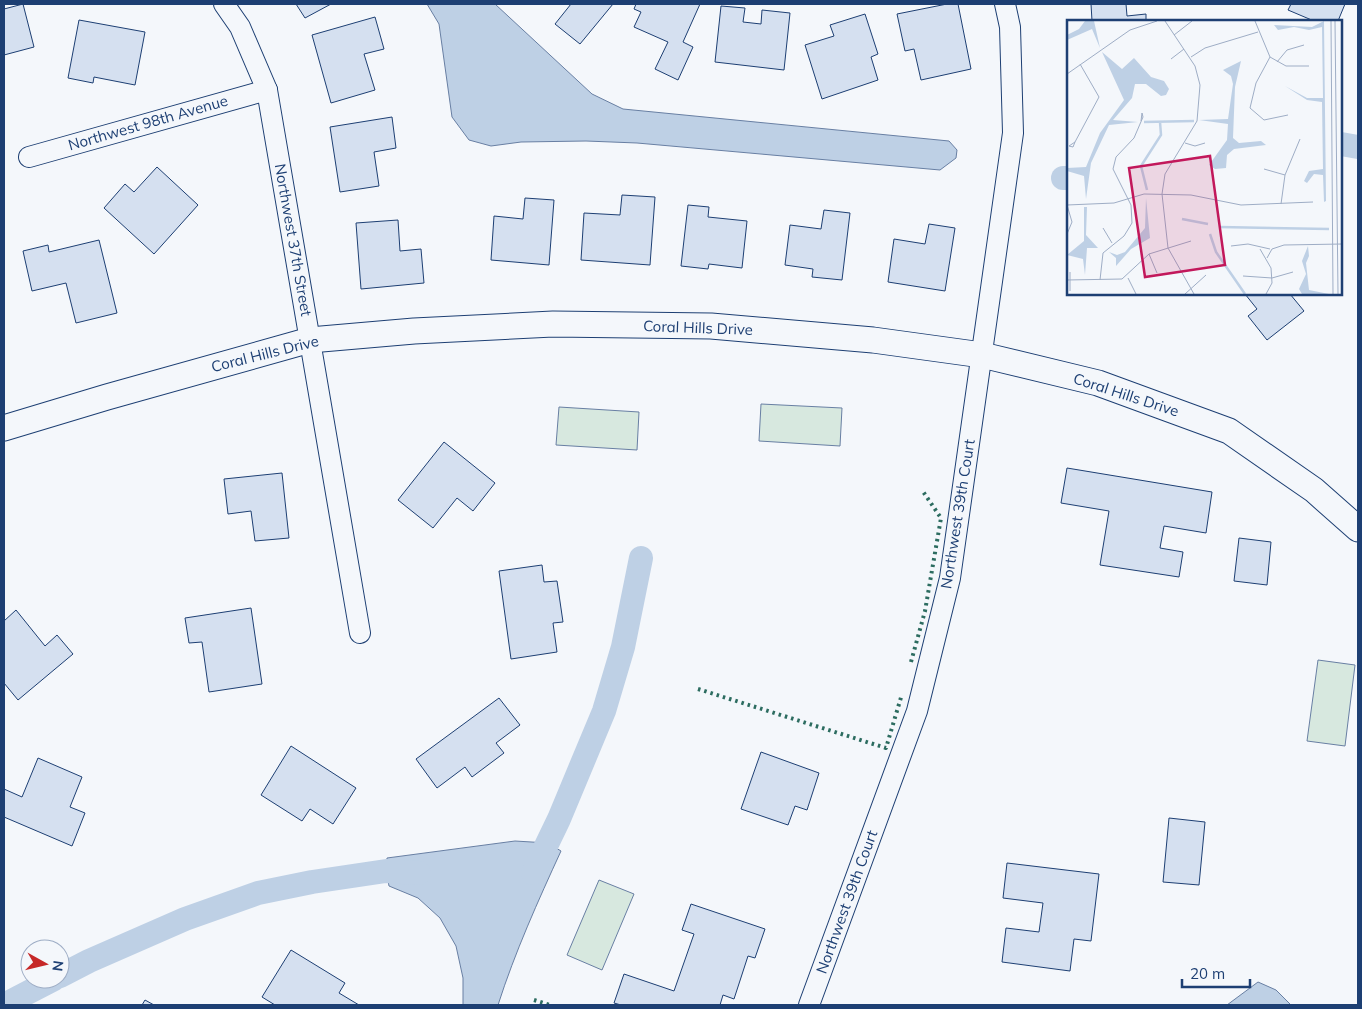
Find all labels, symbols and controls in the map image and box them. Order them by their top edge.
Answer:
inset map [1067,20,1342,295]
street label: Northwest 98th Avenue [66,91,230,154]
street label: Northwest 37th Street [271,162,316,318]
street label: Coral Hills Drive [643,316,753,339]
street label: Coral Hills Drive [209,331,321,376]
street label: Coral Hills Drive [1071,369,1181,421]
street label: Northwest 39th Court [936,438,979,590]
street label: Northwest 39th Court [812,828,881,976]
north arrow [20,939,70,989]
scale bar [1182,956,1250,988]
text: N [48,959,68,972]
text: 20 m [1190,964,1225,983]

